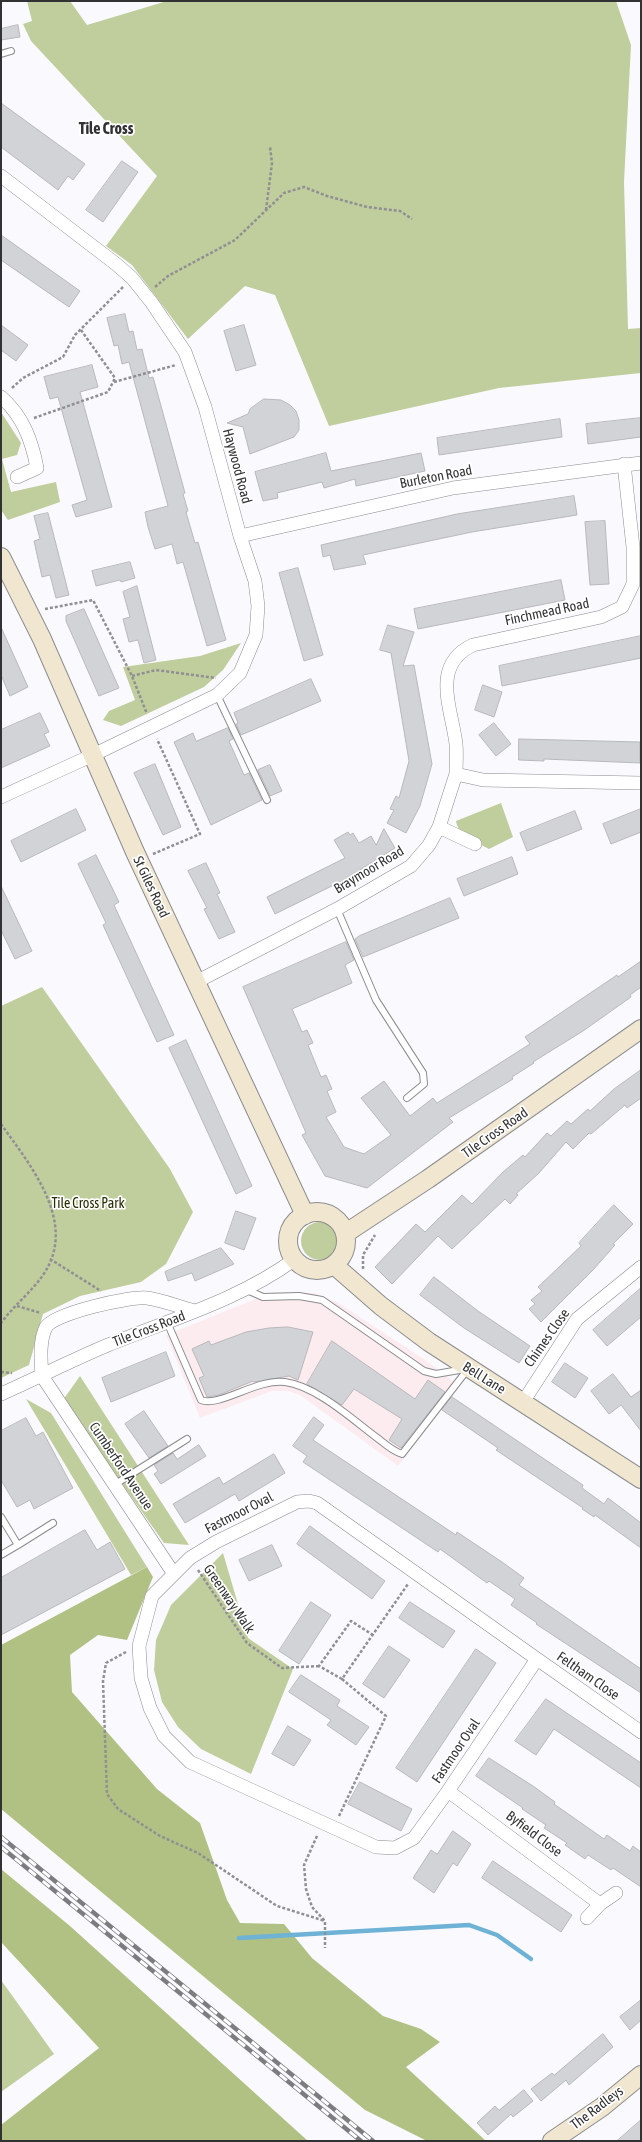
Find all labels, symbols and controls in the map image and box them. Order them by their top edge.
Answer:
district label: Tile Cross [79,119,133,139]
street label: Haywood Road [219,427,255,505]
street label: Burleton Road [398,462,474,492]
street label: Finchmead Road [503,595,591,629]
street label: Braymoor Road [331,843,407,897]
street label: St Giles Road [129,854,173,920]
street label: Tile Cross Road [459,1104,531,1162]
park label: Tile Cross Park [51,1196,125,1212]
street label: Chimes Close [521,1306,573,1370]
street label: Tile Cross Road [110,1307,188,1351]
street label: Bell Lane [459,1358,509,1398]
street label: Cumberford Avenue [86,1419,156,1513]
street label: Fastmoor Oval [202,1489,276,1537]
street label: Greenway Walk [200,1561,258,1637]
street label: Feltham Close [553,1648,623,1704]
street label: Fastmoor Oval [428,1716,484,1786]
street label: Byfield Close [503,1808,565,1860]
street label: The Radleys [567,2083,627,2133]

